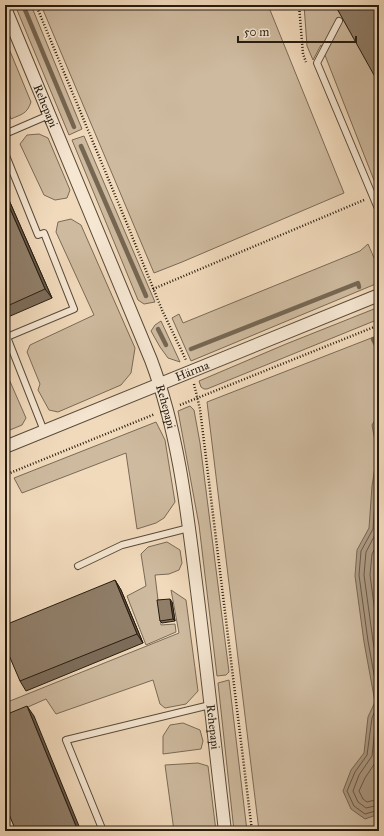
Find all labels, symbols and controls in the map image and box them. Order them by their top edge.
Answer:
scale bar [238,18,356,44]
text: 50 m [244,25,269,39]
street label: Rehepapi [30,82,61,130]
street label: Härma [173,357,212,384]
street label: Rehepapi [153,383,179,431]
street label: Rehepapi [204,704,223,751]

